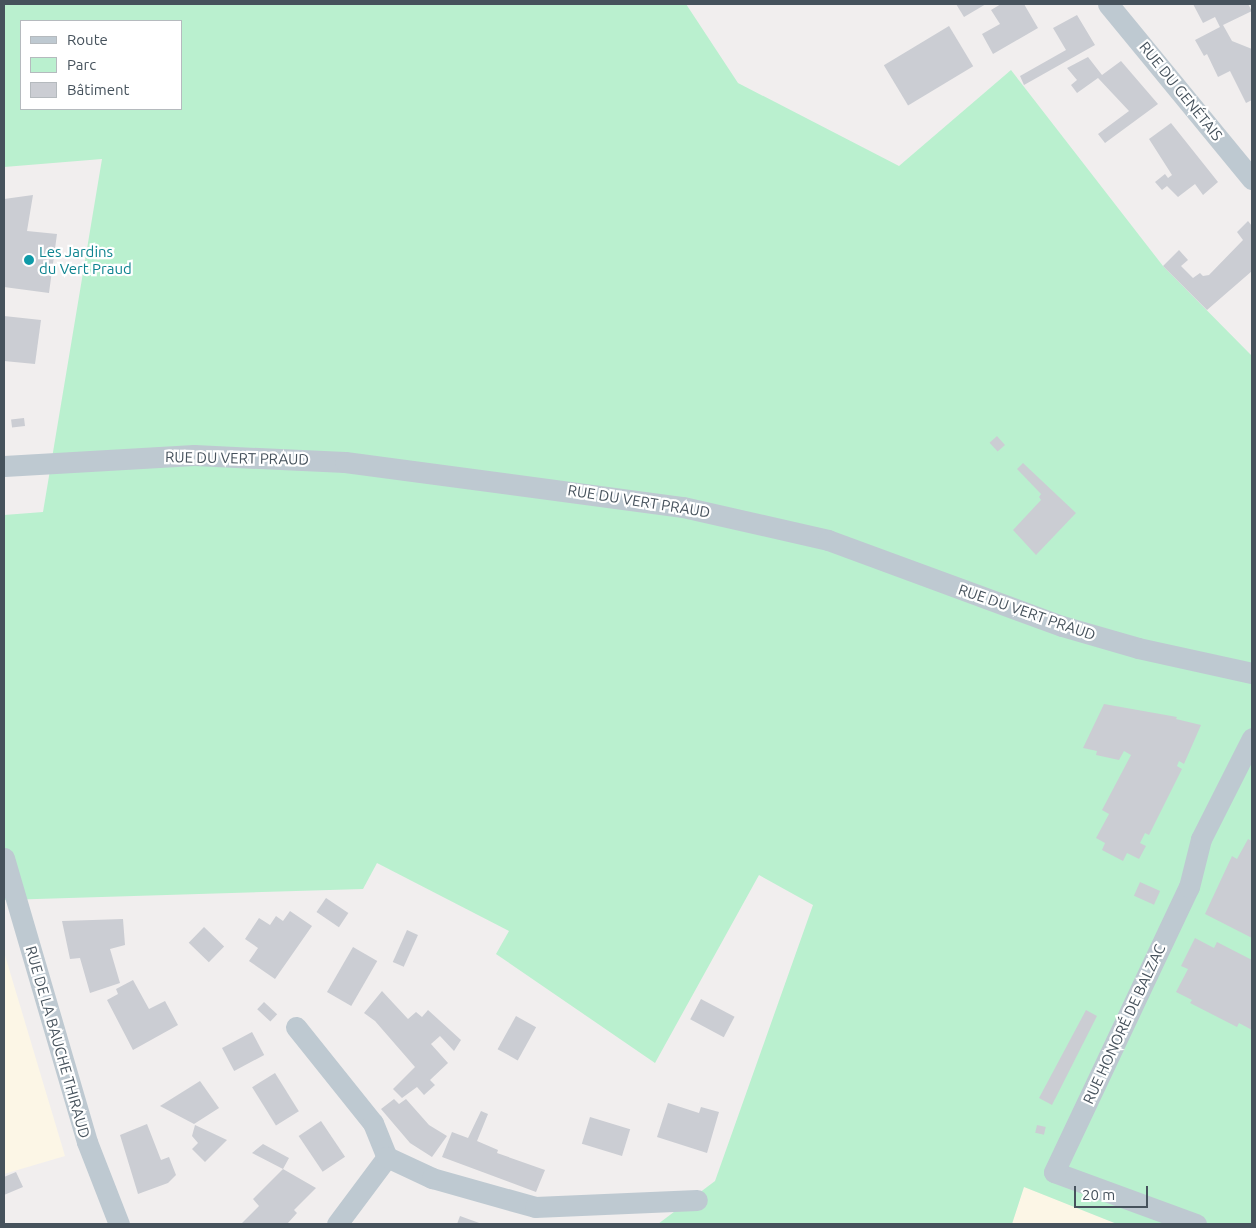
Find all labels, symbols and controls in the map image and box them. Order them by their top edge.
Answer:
legend [20,20,182,110]
text: Route [67,31,108,48]
street label: RUE DU GENÉTAIS [1136,38,1226,144]
text: Parc [67,56,96,73]
text: Bâtiment [67,81,129,98]
place label: Les Jardins du Vert Praud [39,242,132,277]
marker: Les Jardins du Vert Praud [23,254,35,266]
street label: RUE DU VERT PRAUD [165,448,309,468]
street label: RUE DU VERT PRAUD [566,481,712,521]
street label: RUE DU VERT PRAUD [956,580,1098,644]
street label: RUE HONORÉ DE BALZAC [1079,941,1169,1107]
street label: RUE DE LA BAUCHE THIRAUD [22,944,94,1140]
scale bar [1076,1176,1150,1208]
text: 20 m [1082,1186,1115,1203]

